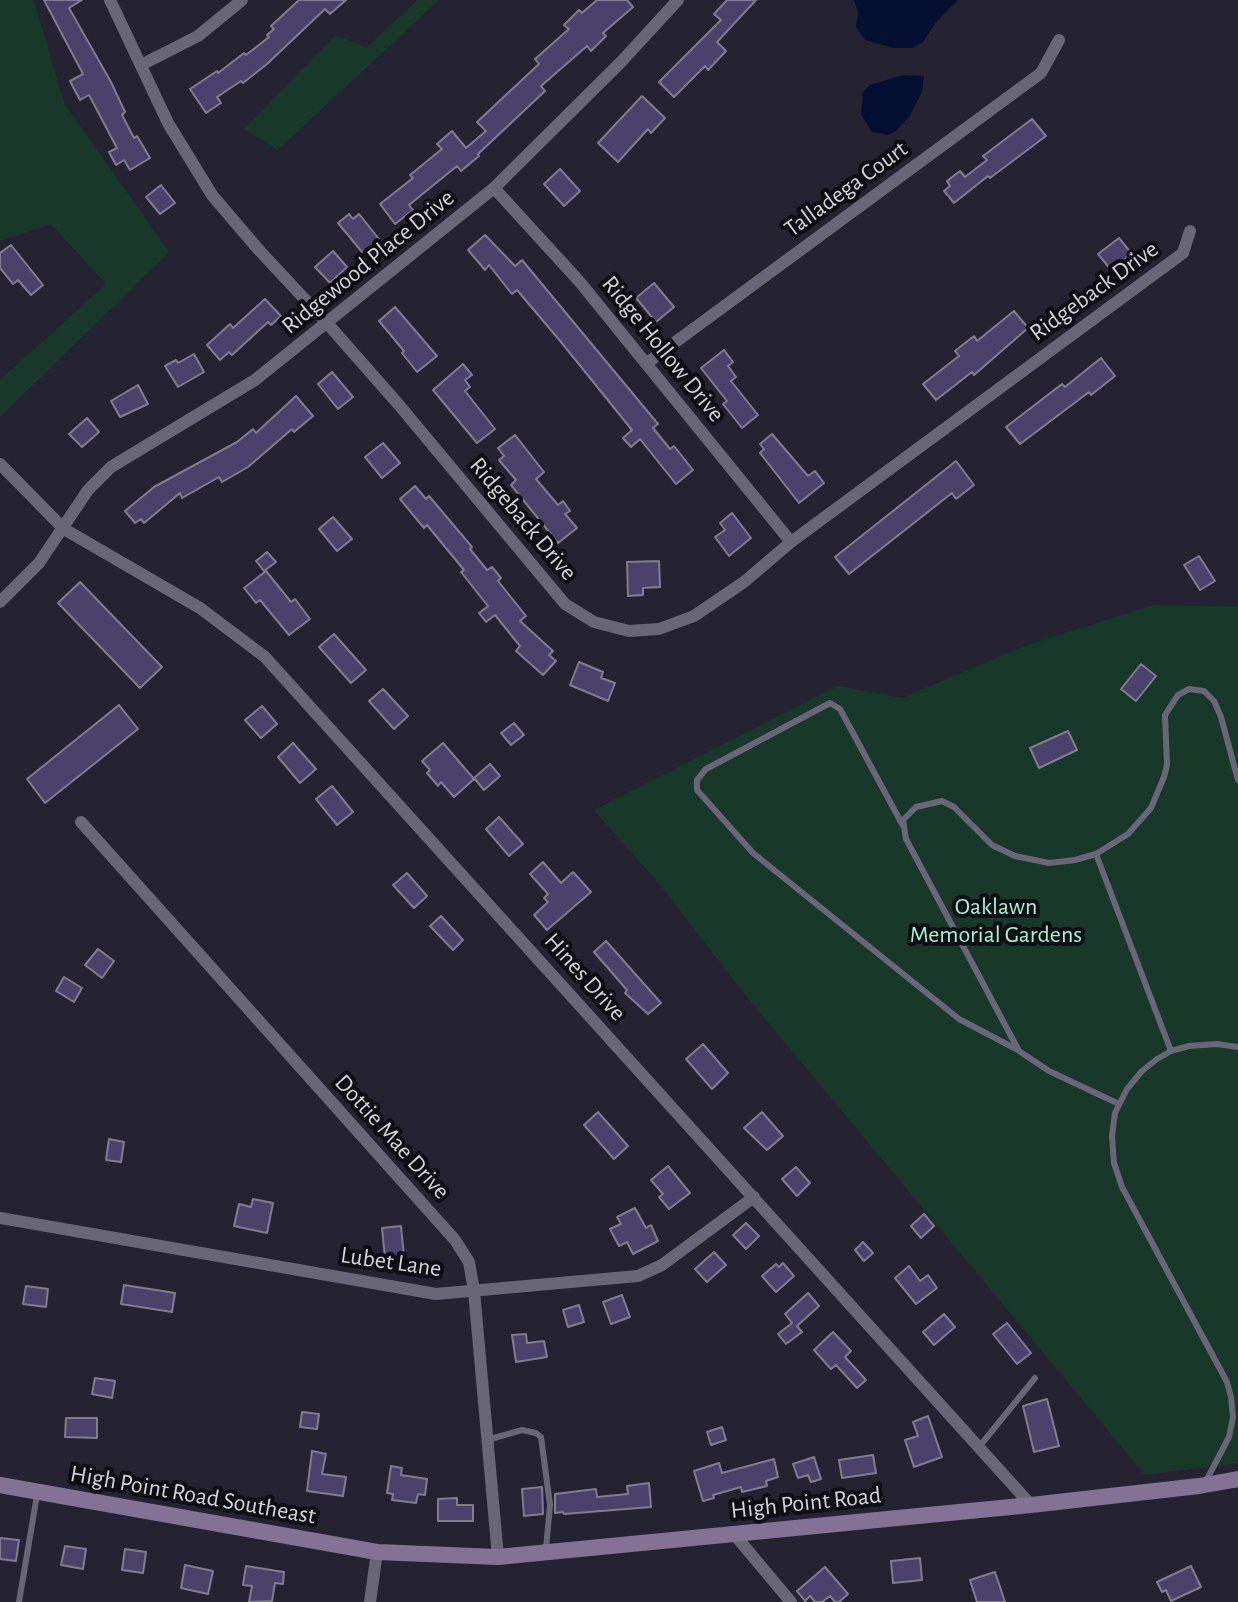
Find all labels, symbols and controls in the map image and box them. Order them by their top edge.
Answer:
street label: Talladega Court [779,135,913,243]
street label: Ridgewood Place Drive [276,184,460,340]
street label: Ridgeback Drive [1024,235,1164,347]
street label: Ridge Hollow Drive [595,270,731,428]
street label: Ridgeback Drive [463,452,583,586]
park label: Oaklawn Memorial Gardens [910,893,1082,949]
street label: Hines Drive [538,927,632,1027]
street label: Dottie Mae Drive [328,1069,456,1205]
street label: Lubet Lane [339,1241,443,1283]
street label: High Point Road Southeast [68,1459,318,1531]
street label: High Point Road [729,1481,883,1525]

